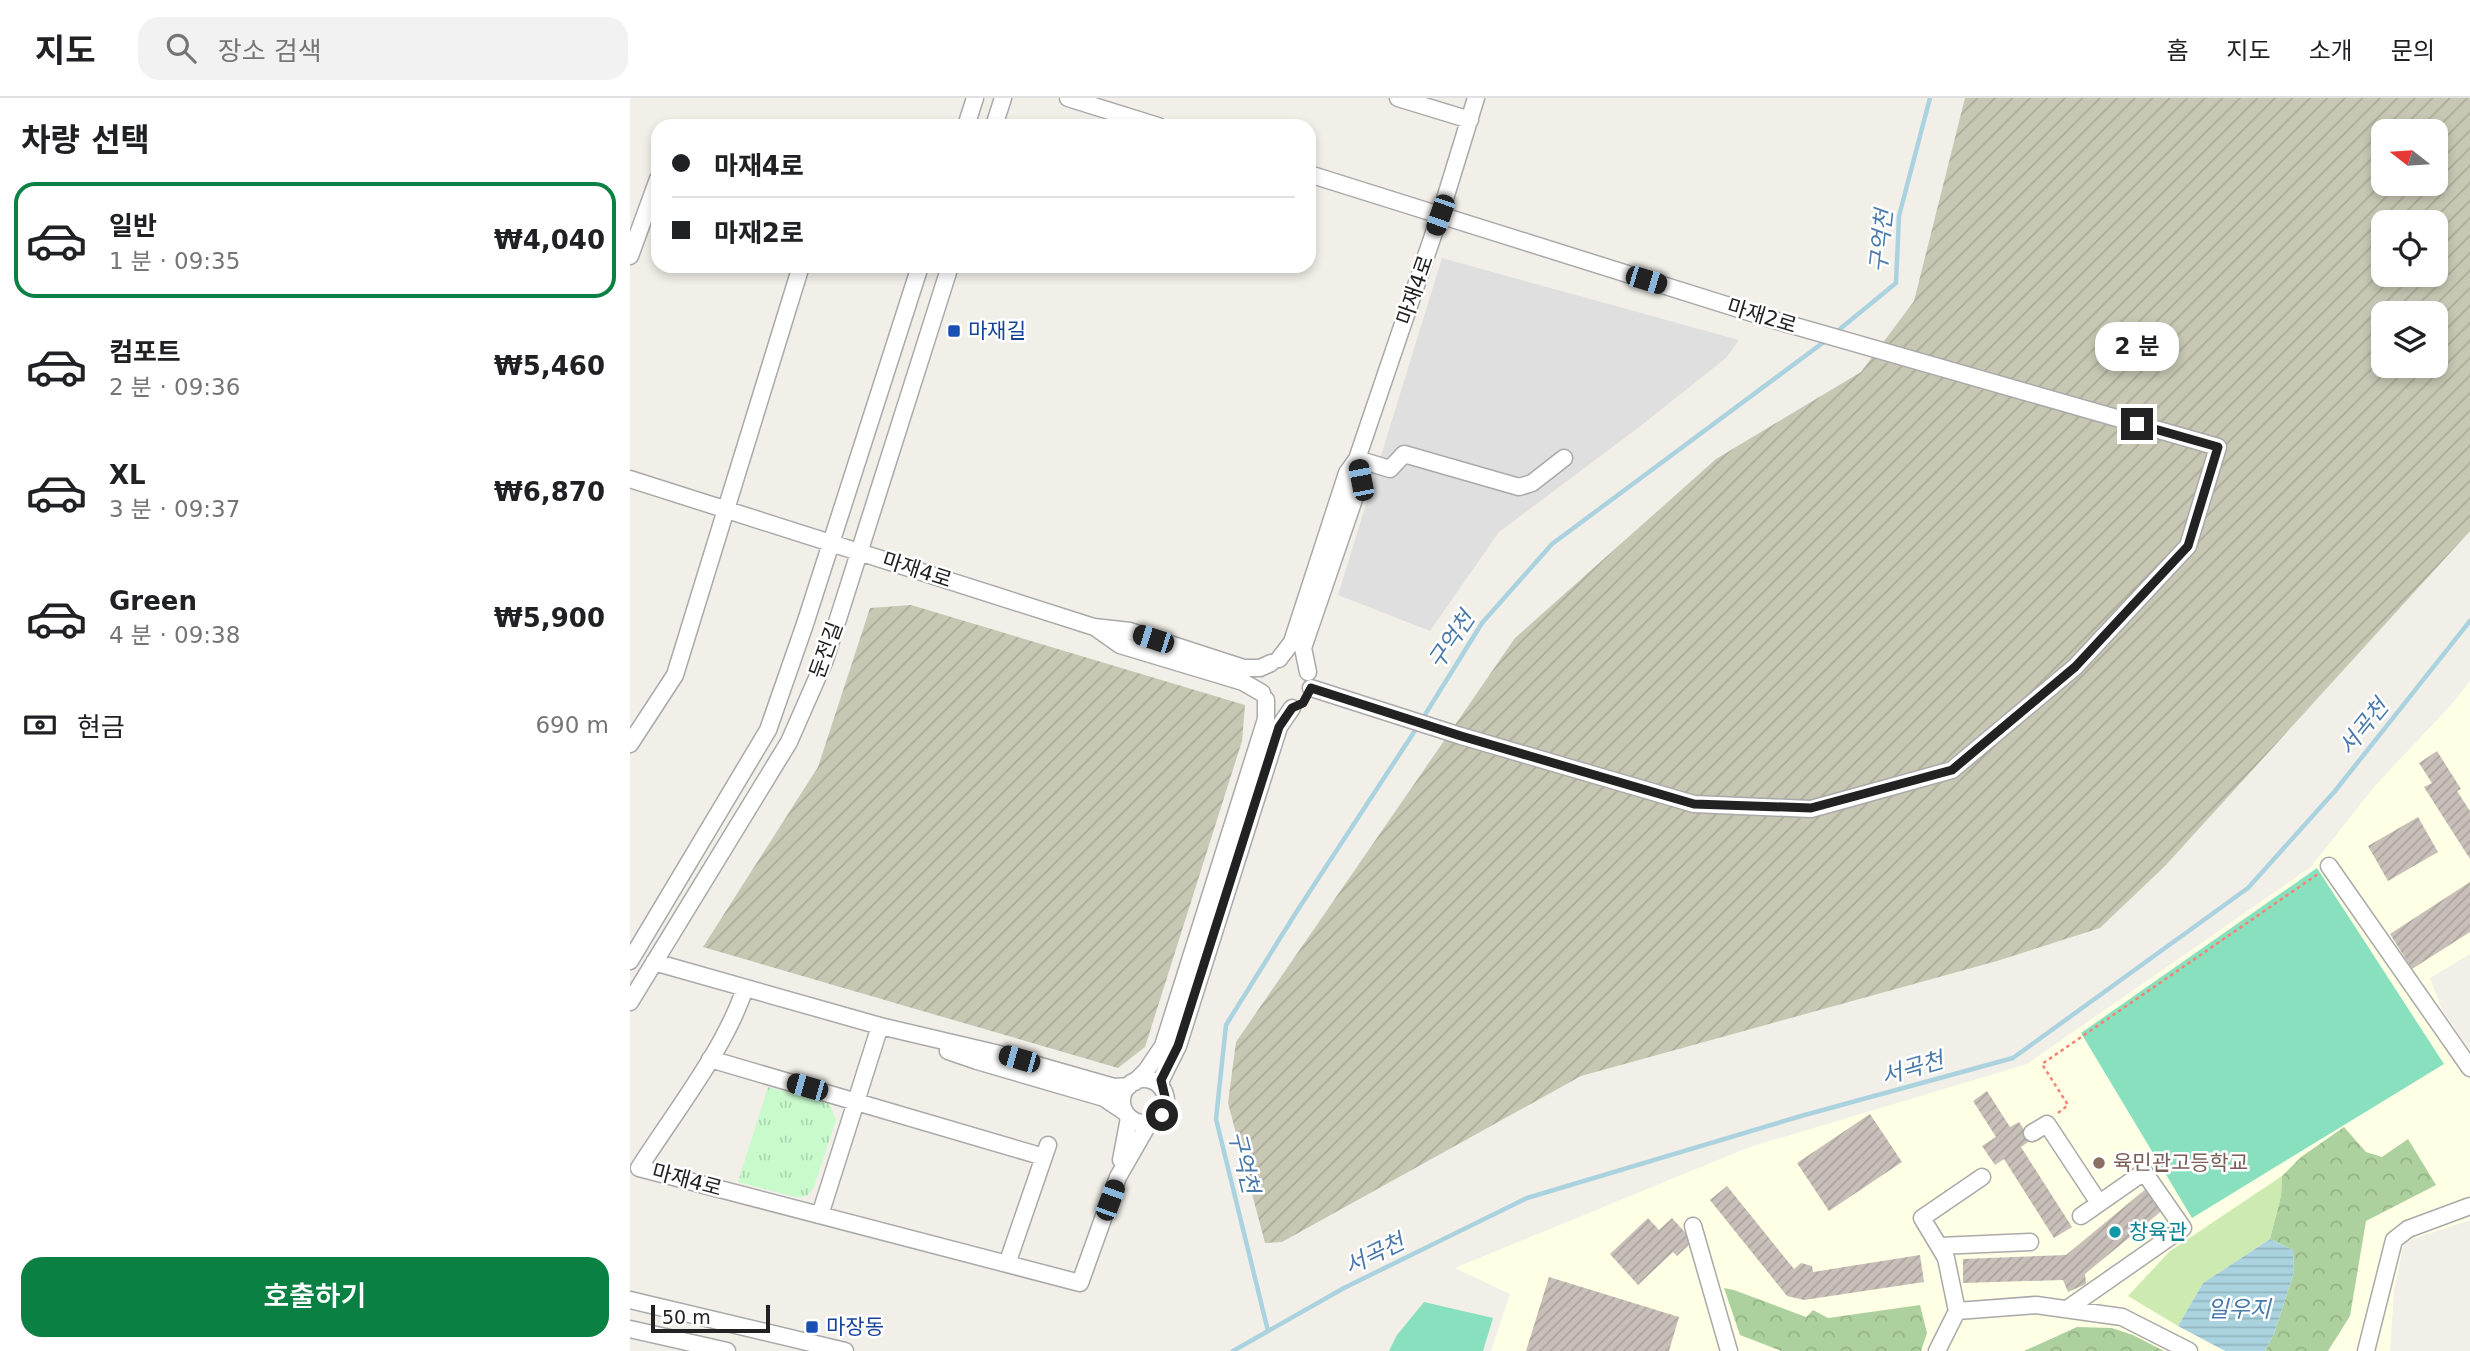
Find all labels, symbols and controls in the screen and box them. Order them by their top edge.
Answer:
search box [138,17,628,80]
icon: search [162,29,200,67]
text: 지도 [35,31,96,70]
text: 장소 검색 [218,36,322,66]
text: 홈 [2166,37,2188,65]
text: 지도 [2226,37,2271,65]
text: 소개 [2309,37,2353,65]
text: 문의 [2391,37,2435,65]
north arrow [2371,119,2448,196]
map controls [2371,119,2448,378]
text: 차량 선택 [21,121,150,159]
text: 마재4로 [714,151,804,181]
car [1424,192,1457,238]
water label: 구억천 [1865,205,1898,274]
icon: car [25,209,88,272]
button: locate [2371,210,2448,287]
text: 일반 [109,211,157,241]
text: 마재2로 [714,218,804,248]
text: ₩4,040 [494,225,605,255]
text: 1 분 · 09:35 [109,248,240,274]
street label: 마재4로 [1392,252,1438,328]
car [1623,264,1670,296]
street label: 마재2로 [1724,294,1800,338]
button: layers [2371,301,2448,378]
place label: 마재길 [968,319,1026,343]
callout: 2 분 [2095,322,2179,372]
marker: 마재길 [946,323,962,339]
text: 2 분 [2114,333,2160,359]
icon: car [25,335,88,398]
text: 컴포트 [109,337,181,367]
text: ₩5,460 [494,351,605,381]
text: 2 분 · 09:36 [109,374,240,400]
route end [2121,408,2153,440]
car [1347,457,1376,503]
text: XL [109,460,146,490]
icon: car [25,461,88,524]
text: ₩6,870 [494,477,605,507]
text: 3 분 · 09:37 [109,496,240,522]
street label: 마재4로 [879,548,955,592]
text: Green [109,586,197,616]
icon: car [25,587,88,650]
text: ₩5,900 [494,603,605,633]
water label: 구억천 [1422,604,1481,674]
street label: 둔전길 [805,619,847,681]
text: 4 분 · 09:38 [109,622,240,648]
car [1130,623,1177,655]
water label: 서곡천 [2333,692,2395,760]
icon: cash [21,706,59,744]
text: 현금 [77,712,125,742]
text: 690 m [535,712,609,738]
car [996,1043,1043,1075]
water label: 서곡천 [1878,1046,1949,1089]
car [784,1071,831,1103]
route start [1146,1099,1178,1131]
water label: 구억천 [1224,1128,1265,1199]
place label: 육민관고등학교 [2113,1151,2248,1175]
marker: 육민관고등학교 [2091,1155,2107,1171]
street label: 마재4로 [649,1159,725,1201]
car [1093,1177,1128,1223]
place label: 창육관 [2129,1220,2187,1244]
marker: 창육관 [2107,1224,2123,1240]
water label: 서곡천 [1340,1227,1411,1280]
button: 호출하기 [21,1257,609,1337]
water label: 일우지 [2207,1296,2273,1322]
scale bar [651,1302,770,1334]
text: 50 m [662,1306,711,1328]
place label: 마장동 [826,1315,884,1339]
marker: 마장동 [804,1319,820,1335]

